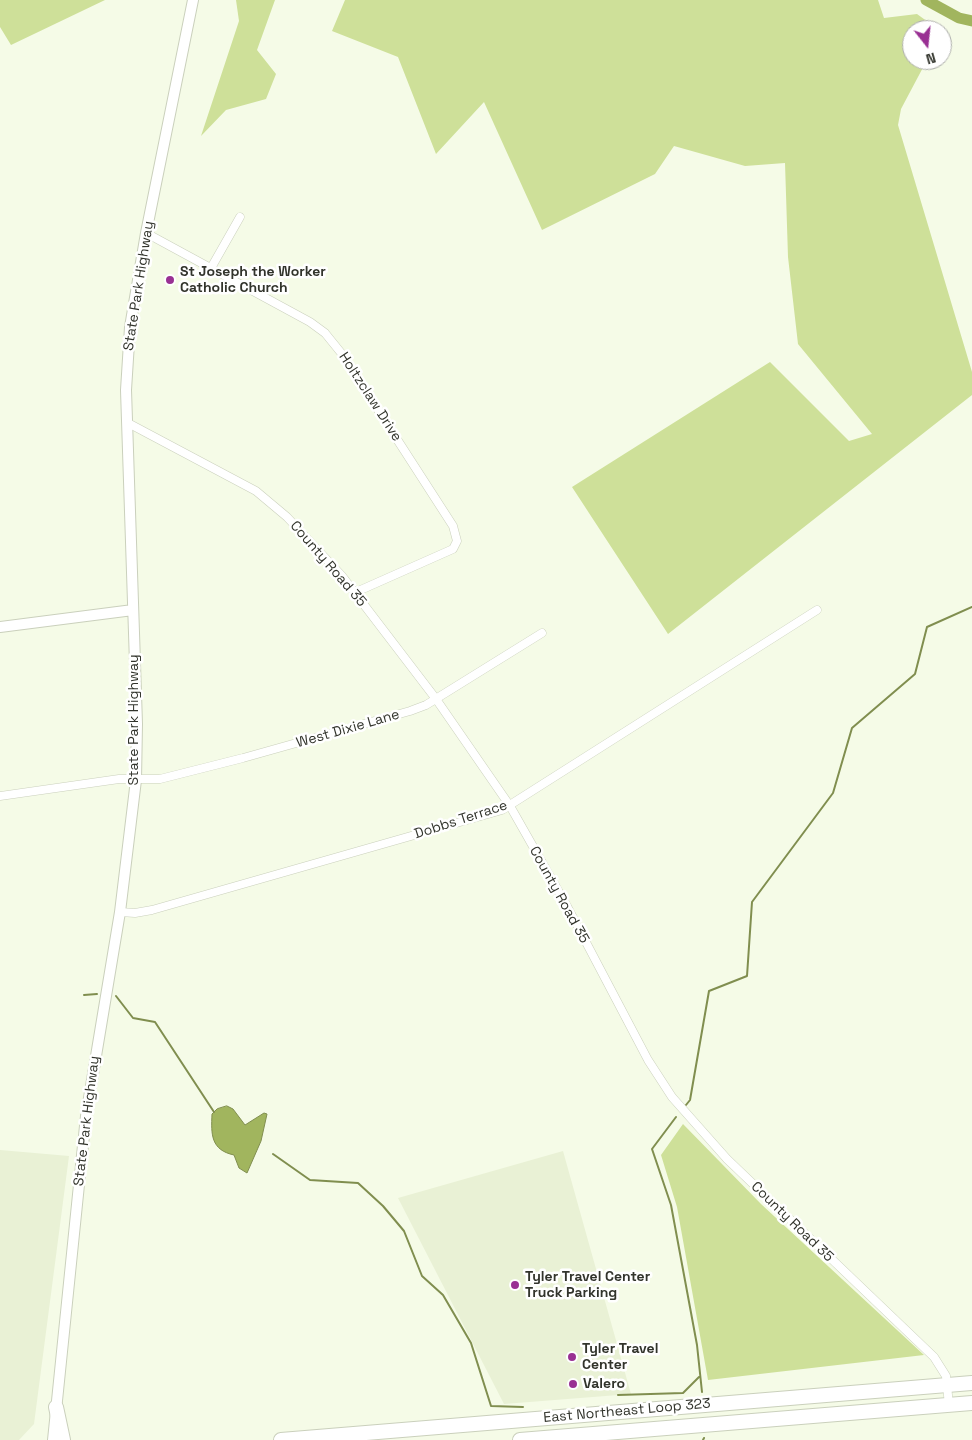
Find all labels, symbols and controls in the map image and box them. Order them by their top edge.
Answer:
north arrow [902,20,952,70]
text: N [924,49,938,68]
street label: State Park Highway [120,220,158,352]
place label: St Joseph the Worker Catholic Church [180,264,326,296]
marker: St Joseph the Worker Catholic Church [164,274,176,286]
street label: Holtzclaw Drive [335,349,405,445]
street label: County Road 35 [286,518,370,610]
street label: State Park Highway [126,654,142,786]
street label: West Dixie Lane [295,706,401,752]
street label: Dobbs Terrace [412,797,510,843]
street label: County Road 35 [525,844,593,946]
street label: State Park Highway [71,1055,103,1187]
street label: County Road 35 [747,1178,837,1266]
place label: Tyler Travel Center Truck Parking [525,1269,650,1302]
marker: Tyler Travel Center Truck Parking [509,1279,521,1291]
place label: Tyler Travel Center [582,1341,658,1374]
marker: Tyler Travel Center [566,1351,578,1363]
place label: Valero [583,1376,625,1392]
marker: Valero [567,1378,579,1390]
street label: East Northeast Loop 323 [543,1395,711,1427]

